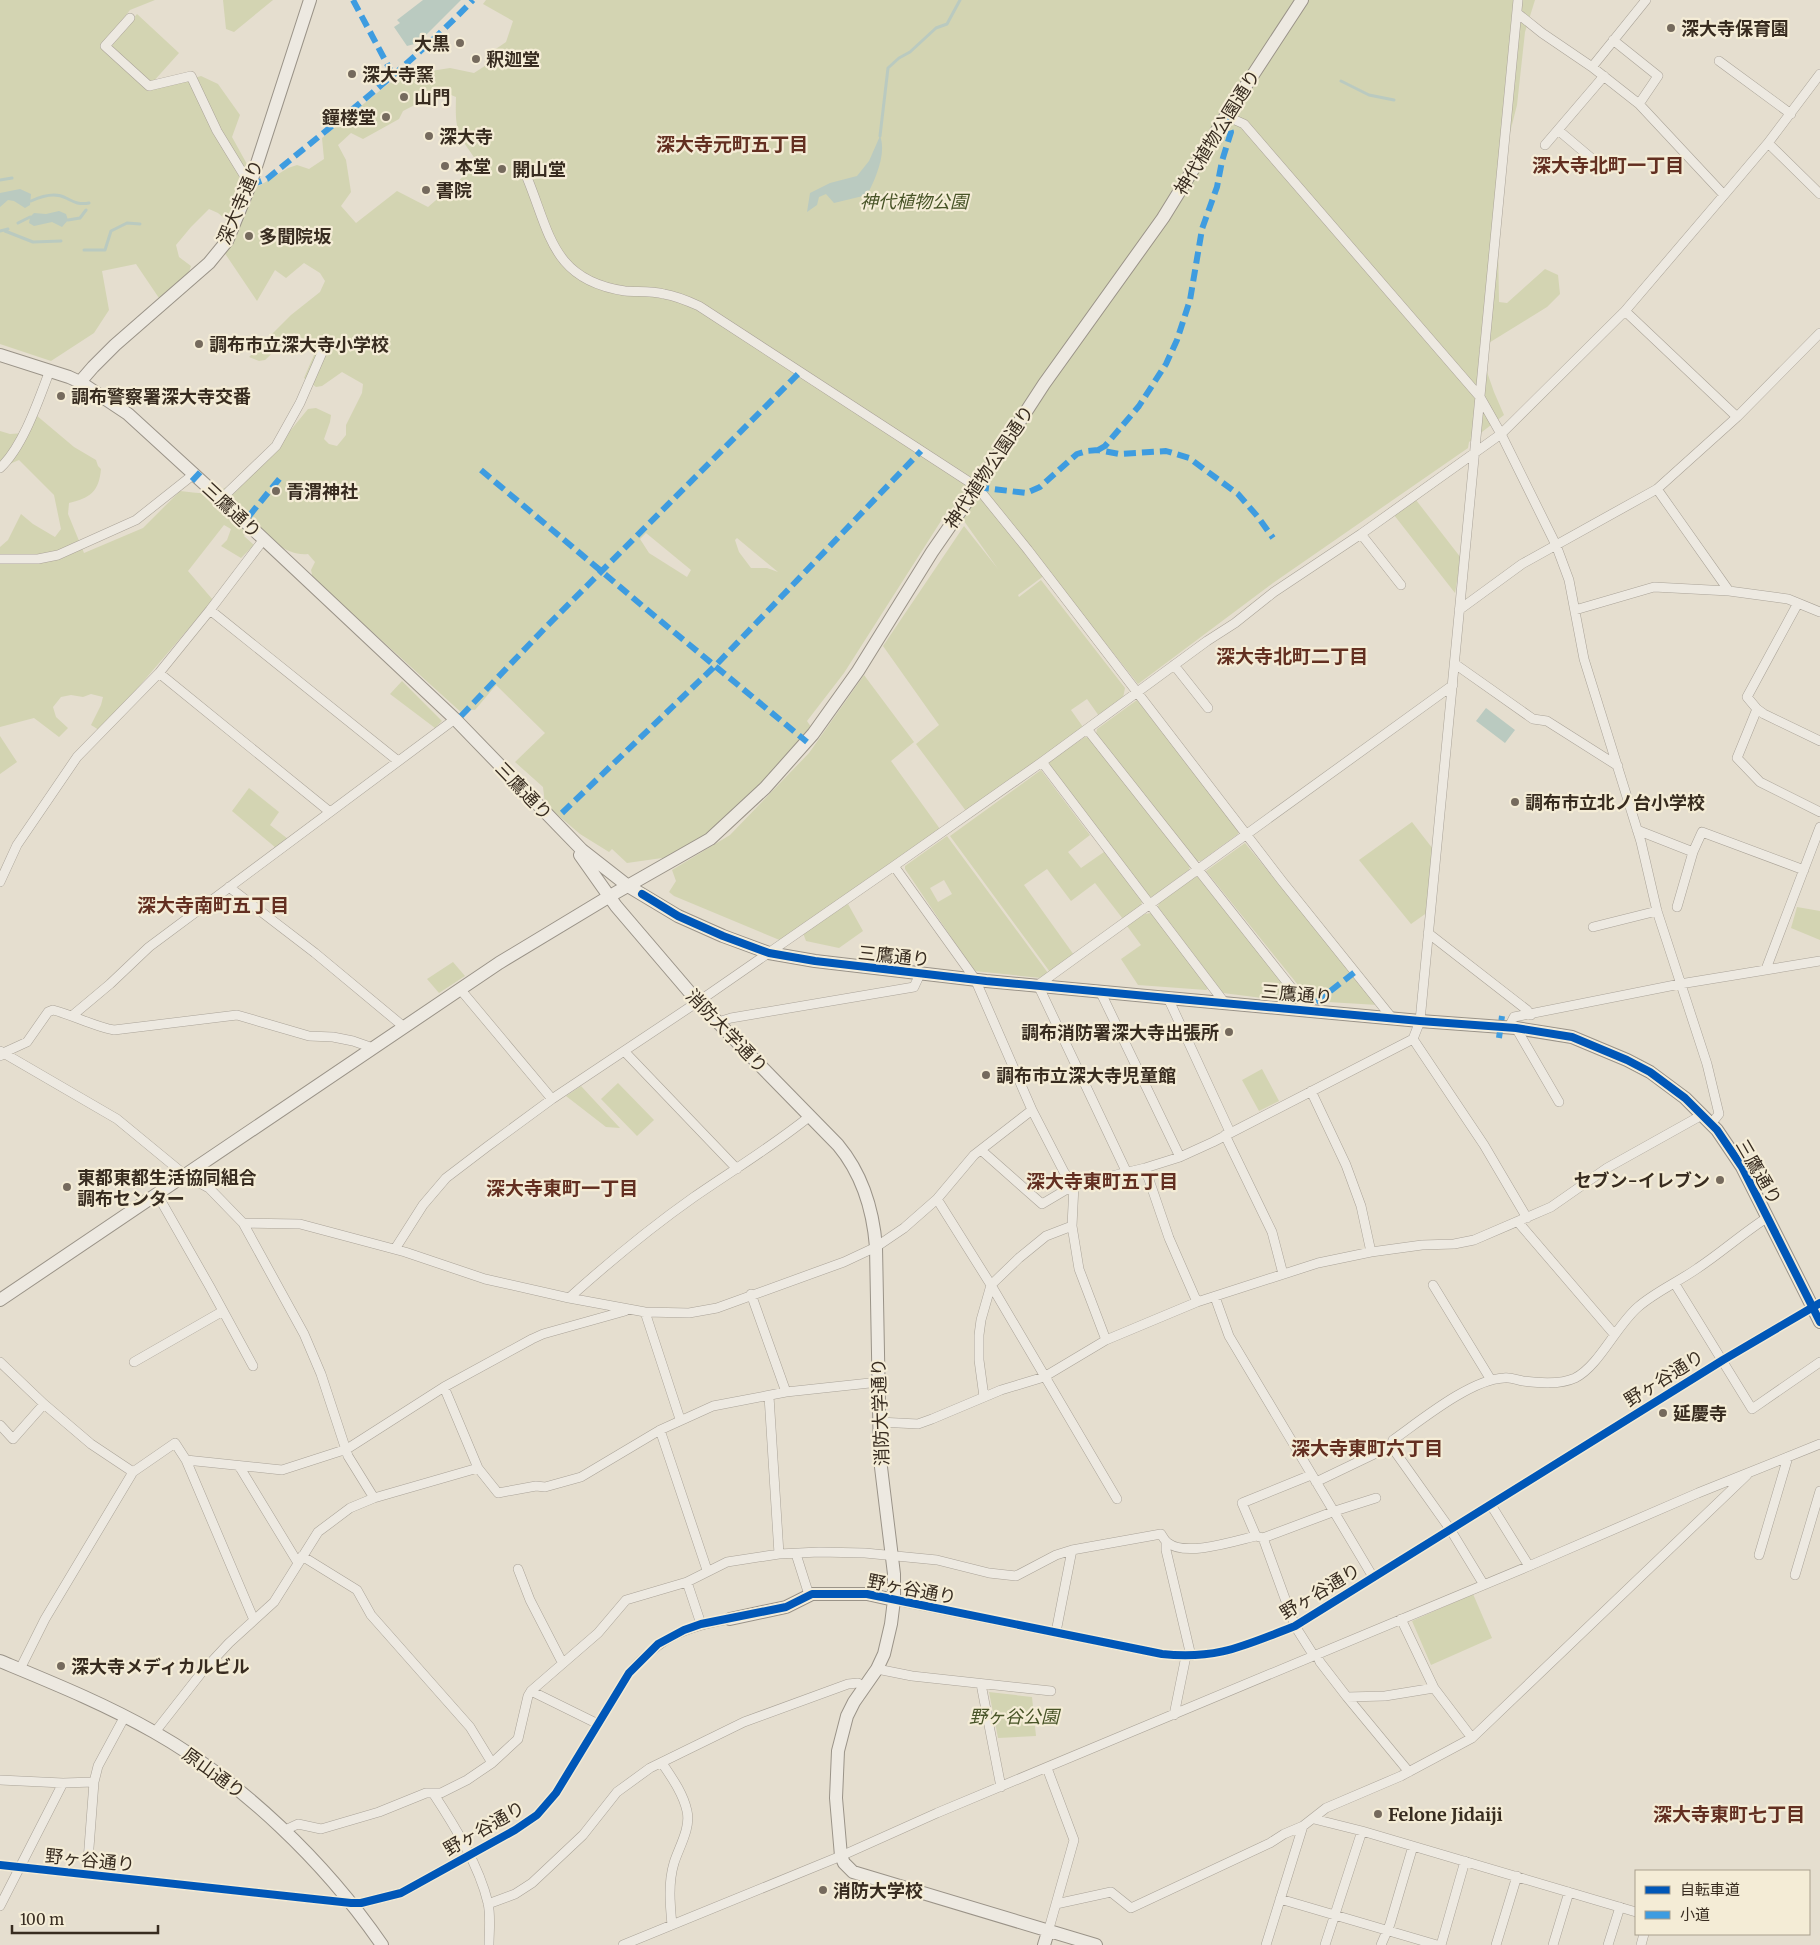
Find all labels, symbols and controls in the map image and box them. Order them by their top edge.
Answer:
place label: 深大寺保育園 [1681,17,1789,40]
marker: 深大寺保育園 [1665,22,1677,34]
place label: 大黒 [414,32,450,55]
marker: 大黒 [454,37,466,49]
place label: 釈迦堂 [486,48,540,71]
marker: 釈迦堂 [470,53,482,65]
place label: 深大寺窯 [362,63,434,86]
street label: 神代植物公園通り [1169,65,1265,199]
marker: 深大寺窯 [346,68,358,80]
place label: 山門 [414,86,450,109]
marker: 山門 [398,91,410,103]
place label: 鐘楼堂 [321,106,376,129]
marker: 鐘楼堂 [380,111,392,123]
place label: 深大寺 [439,125,493,148]
marker: 深大寺 [423,130,435,142]
district label: 深大寺元町五丁目 [656,132,808,156]
district label: 深大寺北町一丁目 [1532,153,1684,177]
place label: 本堂 [455,155,491,178]
street label: 深大寺通り [212,156,268,248]
place label: 開山堂 [512,158,566,181]
marker: 本堂 [439,160,451,172]
marker: 開山堂 [496,163,508,175]
place label: 書院 [436,179,472,202]
marker: 書院 [420,184,432,196]
park label: 神代植物公園 [860,190,971,213]
place label: 多聞院坂 [259,225,332,248]
marker: 多聞院坂 [243,230,255,242]
place label: 調布市立深大寺小学校 [209,333,389,356]
marker: 調布市立深大寺小学校 [193,338,205,350]
place label: 調布警察署深大寺交番 [71,385,251,408]
marker: 調布警察署深大寺交番 [55,390,67,402]
street label: 神代植物公園通り [939,401,1039,533]
street label: 三鷹通り [198,477,266,543]
place label: 青渭神社 [286,480,358,503]
marker: 青渭神社 [270,485,282,497]
district label: 深大寺北町二丁目 [1216,644,1368,668]
street label: 三鷹通り [491,757,557,825]
place label: 調布市立北ノ台小学校 [1525,791,1705,814]
marker: 調布市立北ノ台小学校 [1509,796,1521,808]
district label: 深大寺南町五丁目 [137,893,289,917]
street label: 三鷹通り [857,941,931,971]
street label: 三鷹通り [1260,979,1334,1009]
street label: 消防大学通り [681,984,773,1078]
place label: 調布消防署深大寺出張所 [1021,1021,1219,1044]
marker: 調布消防署深大寺出張所 [1223,1026,1235,1038]
place label: 調布市立深大寺児童館 [996,1064,1176,1087]
marker: 調布市立深大寺児童館 [980,1069,992,1081]
street label: 三鷹通り [1731,1135,1787,1209]
place label: 東都東都生活協同組合 調布センター [77,1166,257,1210]
district label: 深大寺東町五丁目 [1026,1169,1178,1193]
place label: セブン-イレブン [1574,1169,1710,1192]
marker: セブン-イレブン [1714,1174,1726,1186]
district label: 深大寺東町一丁目 [486,1176,638,1200]
marker: 東都東都生活協同組合 調布センター [61,1181,73,1193]
street label: 野ヶ谷通り [1620,1344,1708,1412]
street label: 消防大学通り [867,1358,893,1466]
place label: 延慶寺 [1673,1402,1727,1425]
marker: 延慶寺 [1657,1407,1669,1419]
district label: 深大寺東町六丁目 [1291,1436,1443,1460]
street label: 野ヶ谷通り [1276,1558,1364,1624]
street label: 野ヶ谷通り [866,1569,958,1609]
place label: 深大寺メディカルビル [71,1655,250,1678]
marker: 深大寺メディカルビル [55,1660,67,1672]
park label: 野ヶ谷公園 [969,1705,1062,1728]
street label: 原山通り [178,1743,250,1803]
street label: 野ヶ谷通り [439,1796,529,1860]
district label: 深大寺東町七丁目 [1653,1802,1805,1826]
place label: Felone Jidaiji [1388,1803,1503,1826]
marker: Felone Jidaiji [1372,1808,1384,1820]
street label: 野ヶ谷通り [44,1844,136,1876]
legend [1635,1870,1810,1935]
place label: 消防大学校 [833,1879,923,1902]
text: 自転車道 [1680,1880,1740,1899]
marker: 消防大学校 [817,1884,829,1896]
scale bar [12,1902,159,1934]
text: 小道 [1680,1905,1710,1924]
text: 100 m [20,1910,64,1929]

